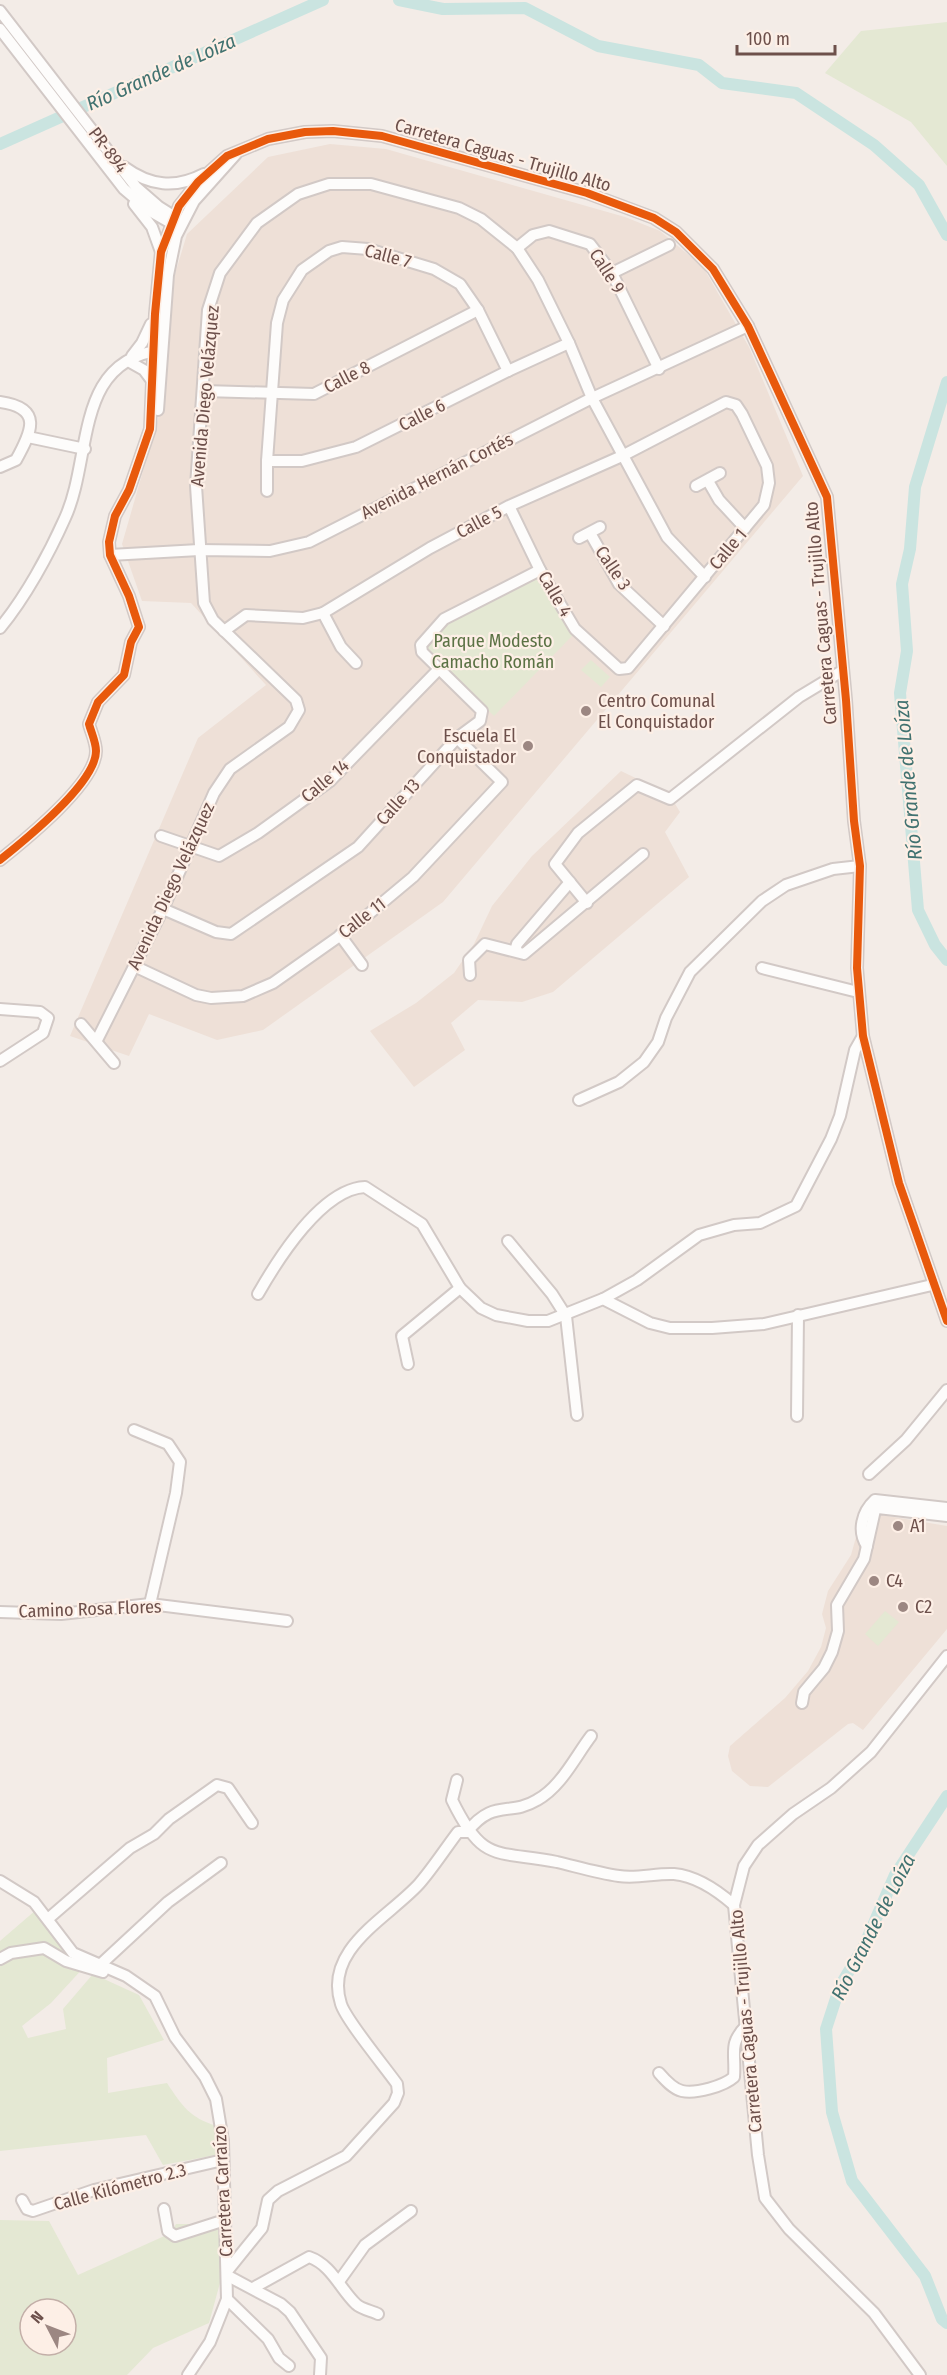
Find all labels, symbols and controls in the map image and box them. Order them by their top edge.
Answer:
scale bar [737,18,834,56]
water label: Río Grande de Loíza [83,28,239,116]
text: 100 m [746,28,790,50]
street label: Carretera Caguas - Trujillo Alto [392,114,614,196]
street label: PR-894 [84,123,132,177]
street label: Calle 7 [362,239,414,273]
street label: Calle 9 [584,245,630,297]
street label: Avenida Diego Velázquez [186,304,224,488]
street label: Calle 8 [320,356,374,398]
street label: Calle 6 [395,394,449,436]
street label: Avenida Hernán Cortés [357,428,517,524]
street label: Calle 5 [452,501,506,543]
street label: Carretera Caguas - Trujillo Alto [800,501,842,725]
street label: Calle 1 [704,524,752,574]
street label: Calle 3 [590,542,636,594]
street label: Calle 4 [533,567,577,621]
park label: Parque Modesto Camacho Román [432,630,554,673]
place label: Centro Comunal El Conquistador [598,690,715,733]
water label: Río Grande de Loíza [889,699,927,861]
marker: Centro Comunal El Conquistador [579,704,593,718]
place label: Escuela El Conquistador [417,725,517,768]
marker: Escuela El Conquistador [521,739,535,753]
street label: Calle 14 [297,754,354,807]
street label: Calle 13 [371,774,425,830]
street label: Avenida Diego Velázquez [123,799,219,973]
street label: Calle 11 [334,893,390,943]
place label: A1 [910,1515,926,1537]
marker: A1 [891,1519,905,1533]
place label: C4 [886,1570,903,1592]
marker: C4 [867,1574,881,1588]
street label: Camino Rosa Flores [18,1595,162,1622]
place label: C2 [915,1596,932,1618]
marker: C2 [896,1600,910,1614]
water label: Río Grande de Loíza [826,1850,920,2004]
street label: Carretera Caguas - Trujillo Alto [725,1909,767,2133]
street label: Carretera Carraízo [209,2125,237,2257]
street label: Calle Kilómetro 2.3 [51,2159,189,2215]
north arrow [18,2297,78,2357]
text: N [27,2307,47,2327]

